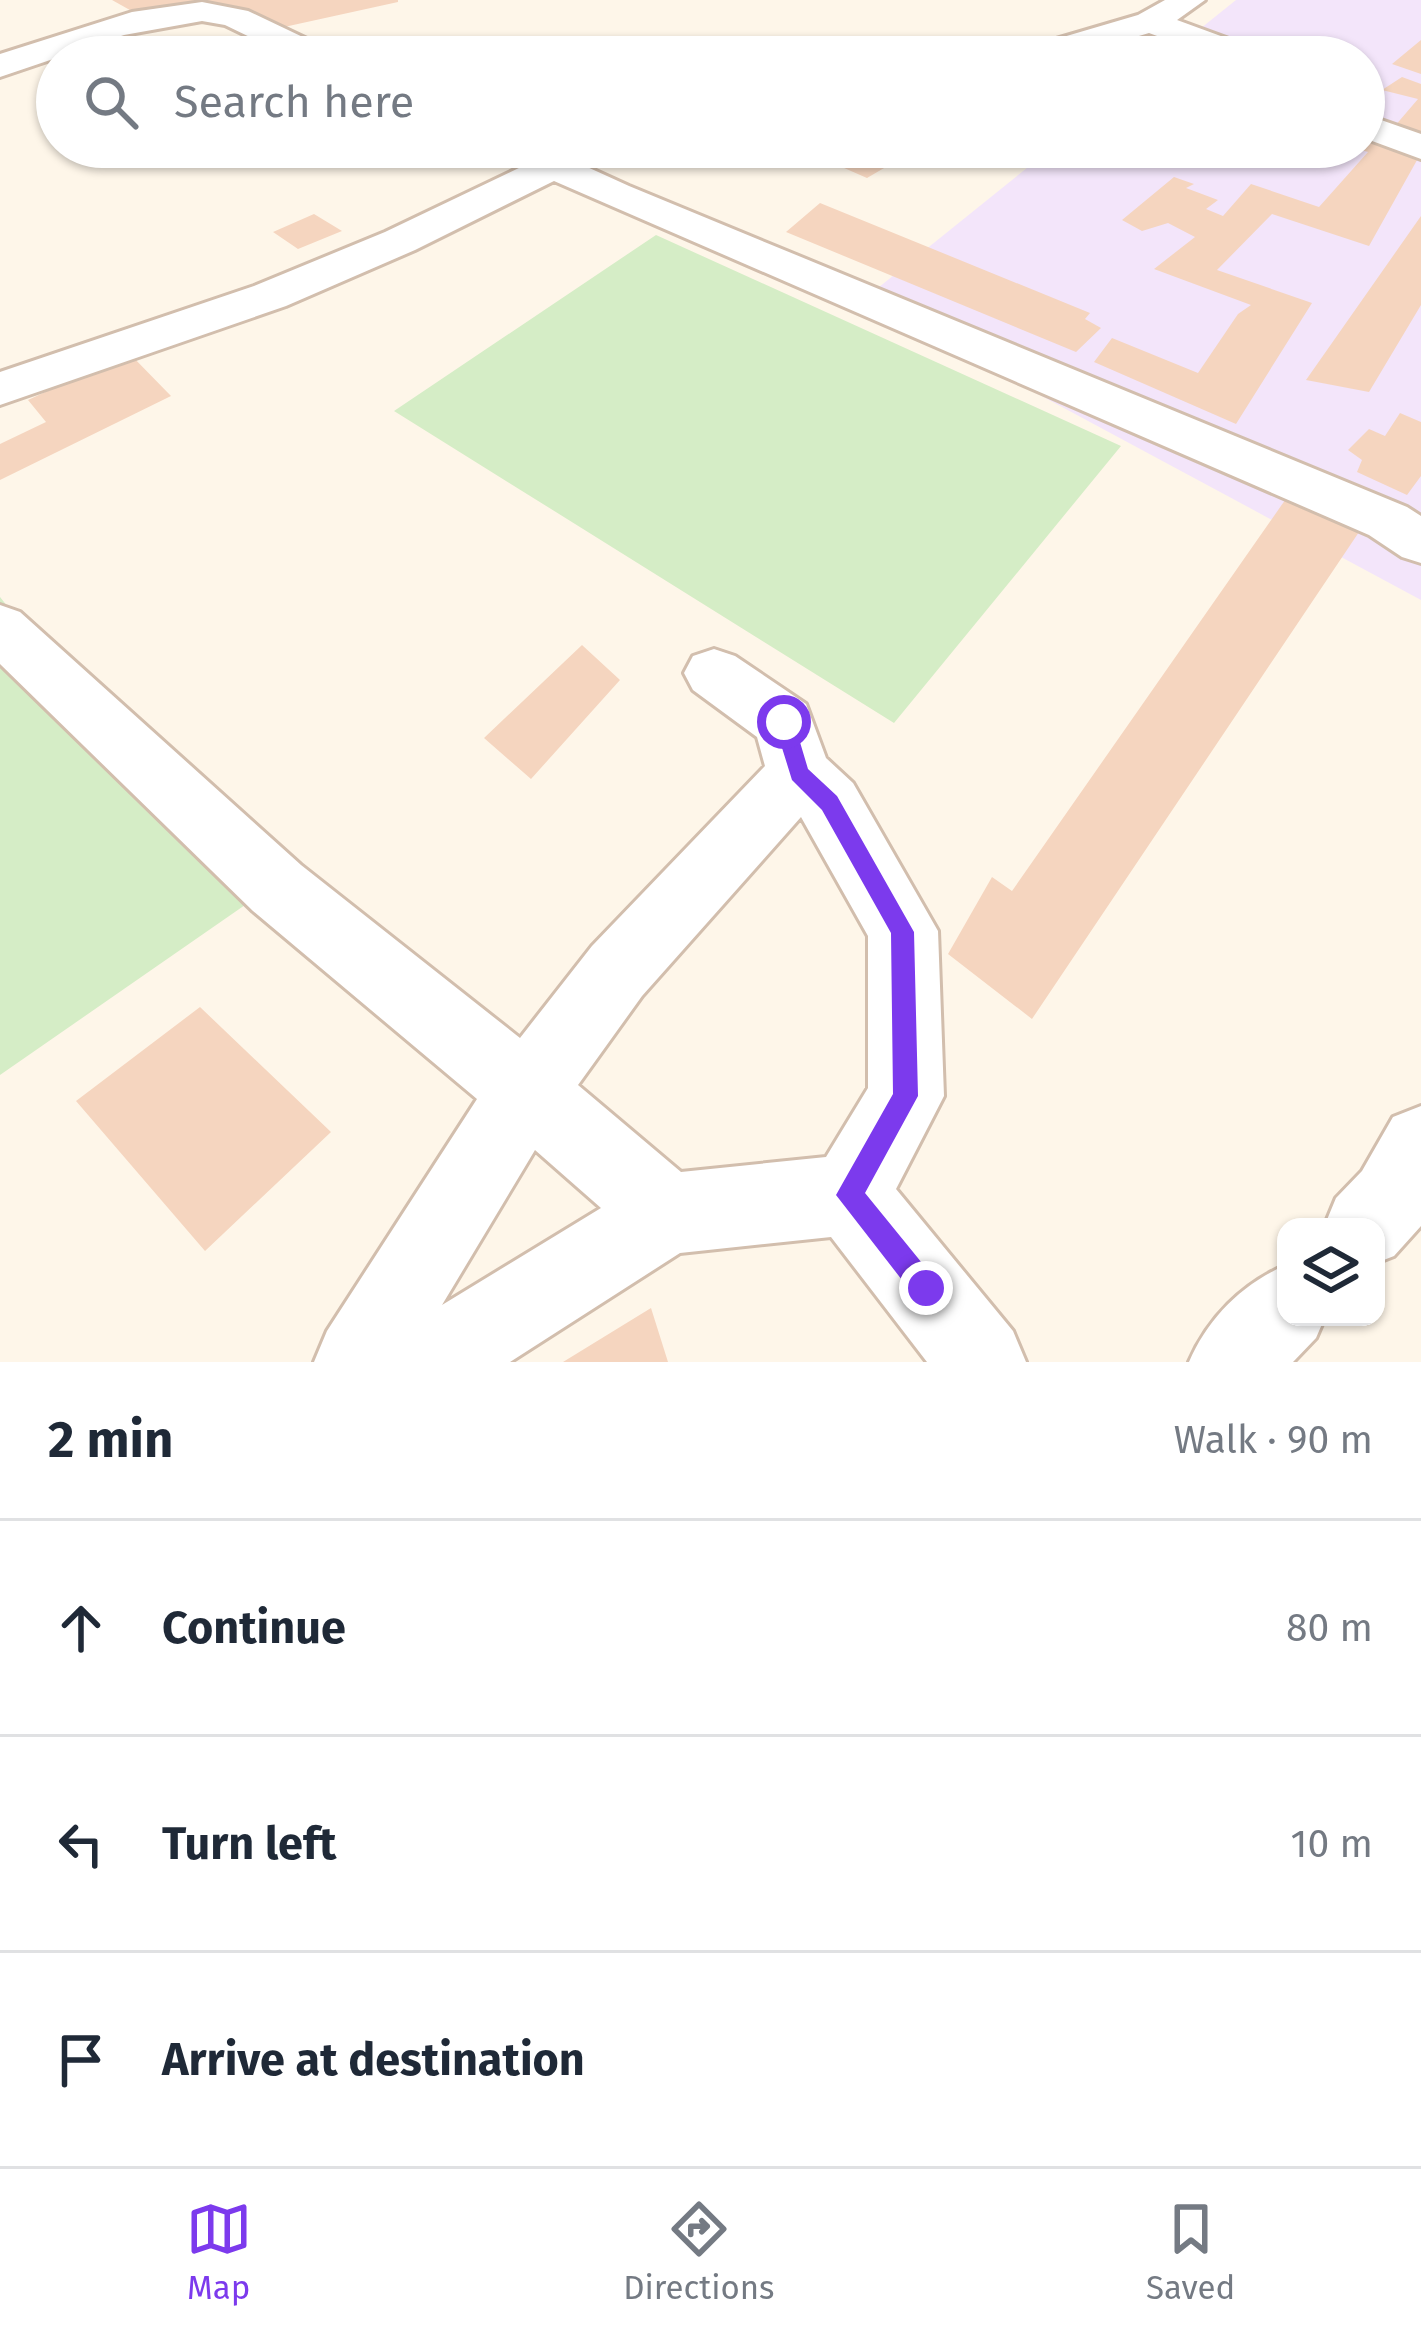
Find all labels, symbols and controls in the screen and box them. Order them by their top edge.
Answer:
search box [36,36,1385,168]
icon: search [78,69,144,135]
text: Search here [174,75,414,129]
route start [757,695,811,749]
map controls [1277,1218,1385,1326]
button: layers [1277,1218,1385,1326]
route end [899,1261,953,1315]
text: 2 min [48,1409,173,1471]
text: Walk · 90 m [1174,1417,1373,1463]
icon: ahead [48,1595,114,1661]
text: Continue [162,1601,346,1655]
text: 80 m [1286,1605,1373,1651]
icon: left [48,1811,114,1877]
text: Turn left [162,1817,336,1871]
text: 10 m [1291,1821,1373,1867]
icon: arrive [48,2027,114,2093]
text: Arrive at destination [162,2033,585,2087]
tab: Map [186,2196,252,2308]
tab: Directions [623,2196,775,2308]
tab: Saved [1146,2196,1235,2308]

